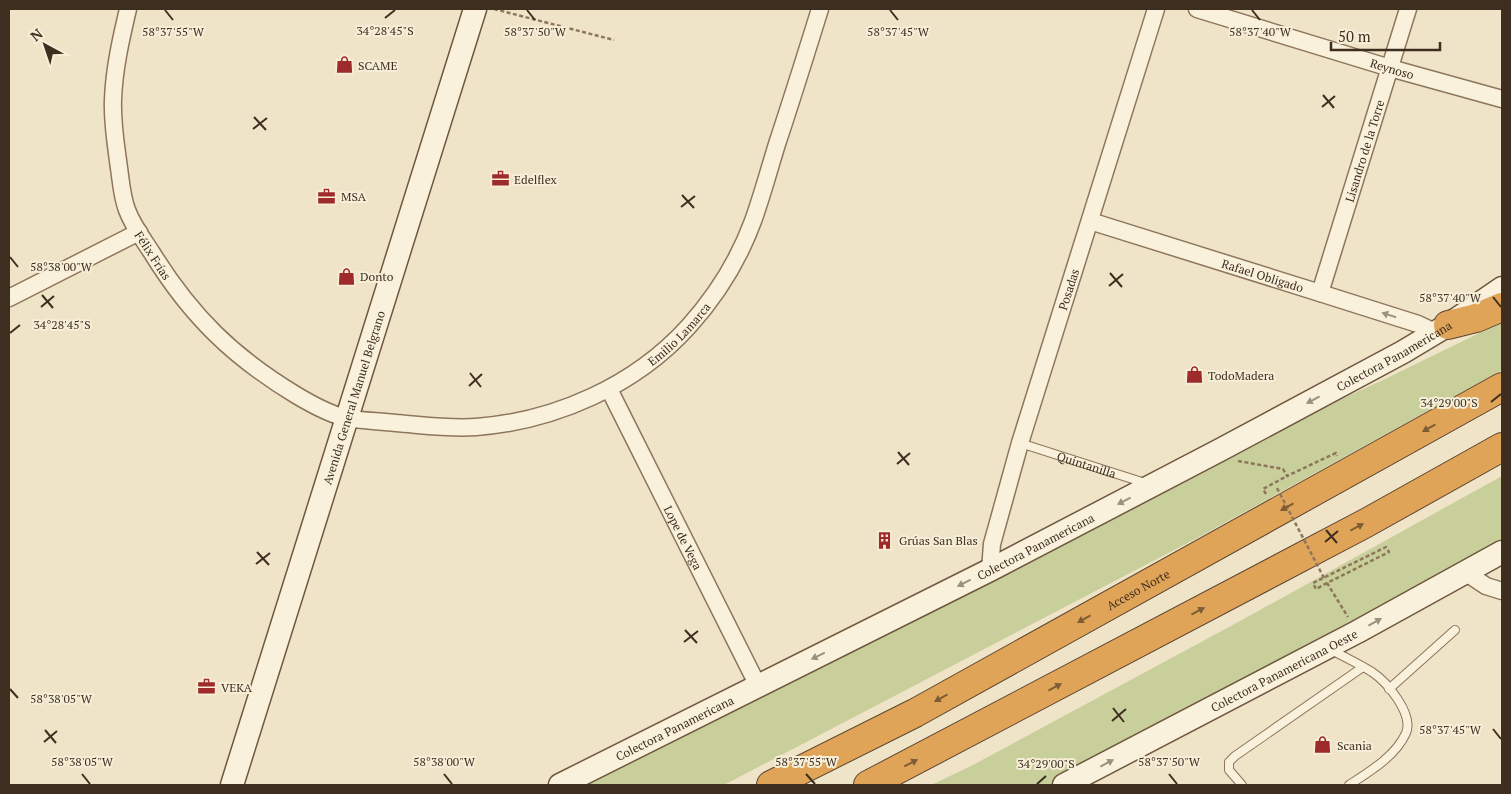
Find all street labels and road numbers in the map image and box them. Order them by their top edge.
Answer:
street label: Reynoso [1368,55,1416,82]
street label: Lisandro de la Torre [1341,98,1387,204]
street label: Félix Frías [132,228,175,282]
street label: Rafael Obligado [1220,255,1306,295]
street label: Posadas [1055,267,1082,312]
street label: Emilio Lamarca [644,299,713,369]
street label: Avenida General Manuel Belgrano [319,308,388,486]
street label: Colectora Panamericana [1334,317,1454,394]
street label: Quintanilla [1055,448,1118,481]
street label: Lope de Vega [661,503,706,572]
street label: Colectora Panamericana [974,510,1097,583]
street label: Acceso Norte [1104,566,1172,613]
street label: Colectora Panamericana Oeste [1208,626,1360,715]
street label: Colectora Panamericana [613,692,736,764]

